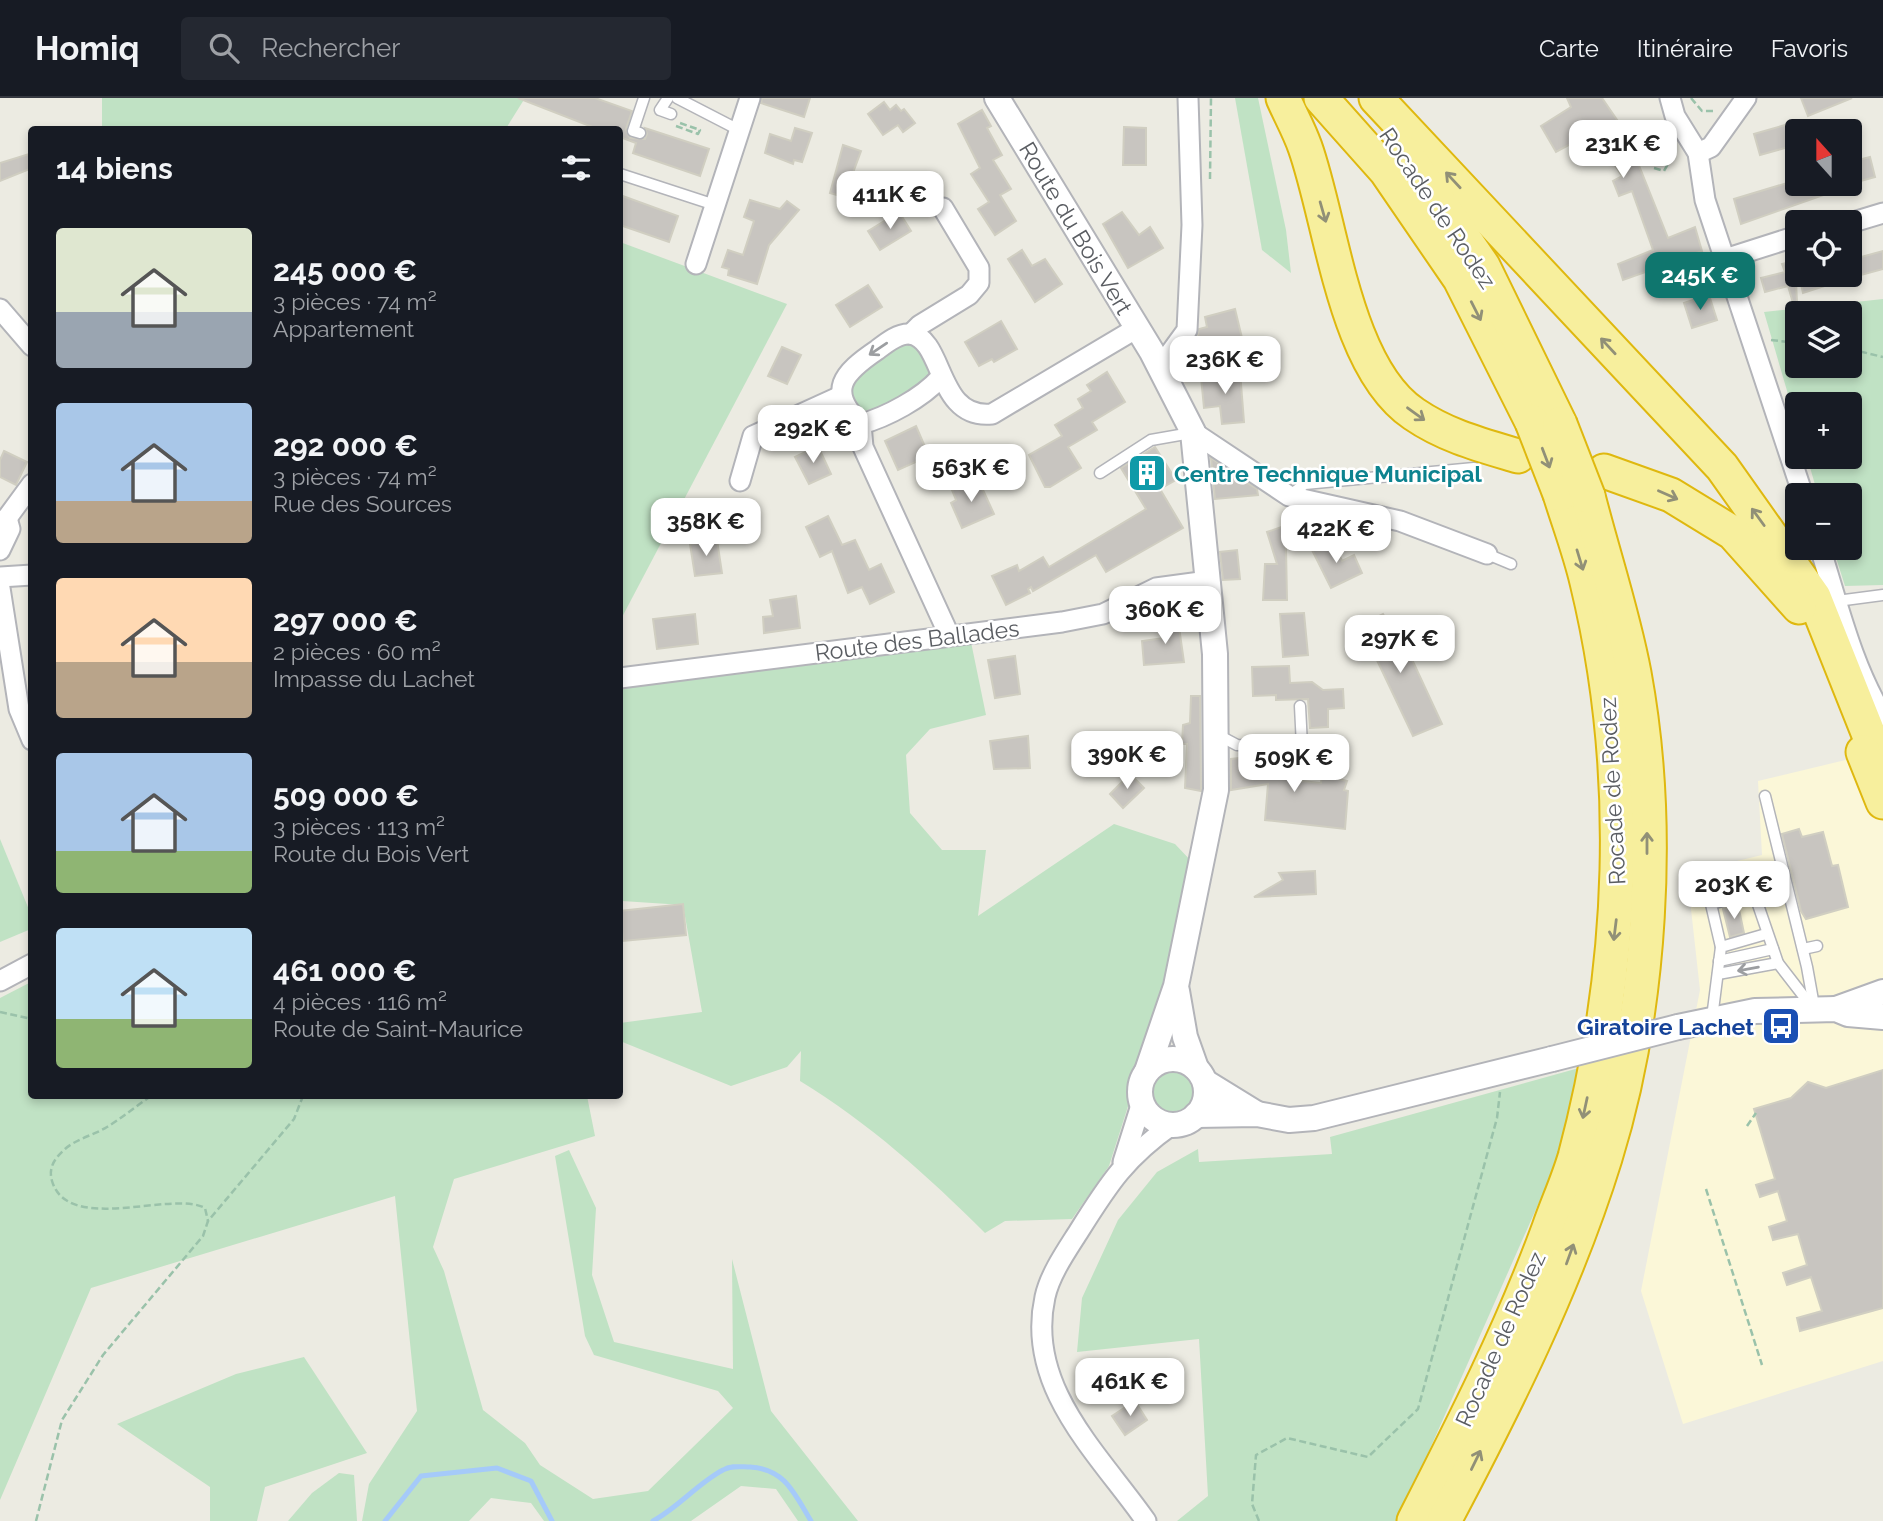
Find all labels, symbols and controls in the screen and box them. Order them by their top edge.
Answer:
search box [181,17,671,80]
text: Homiq [35,29,139,68]
icon: search [205,29,243,67]
text: Rechercher [261,33,400,63]
text: Carte [1539,34,1599,63]
text: Itinéraire [1637,34,1733,63]
text: Favoris [1771,34,1848,63]
north arrow [1785,119,1862,196]
map controls [1785,119,1862,560]
pin: 231K € [1566,120,1680,180]
street label: Rocade de Rodez [1374,122,1502,294]
text: 231K € [1585,129,1661,156]
street label: Route du Bois Vert [1014,137,1138,319]
icon: filters [557,149,595,187]
text: 14 biens [56,151,173,186]
pin: 411K € [833,172,947,231]
one-way arrow [1444,172,1461,189]
text: 411K € [853,180,927,207]
one-way arrow [1317,200,1330,223]
button: locate [1785,210,1862,287]
pin: 245K € [1643,252,1757,312]
text: 245 000 € [273,253,417,288]
icon: home [112,256,196,340]
text: 245K € [1661,261,1739,288]
text: 3 pièces · 74 m² [273,288,437,315]
one-way arrow [1470,300,1484,321]
button: layers [1785,301,1862,378]
text: Appartement [273,315,414,342]
pin: 236K € [1168,336,1282,396]
one-way arrow [1600,338,1617,355]
one-way arrow [869,342,888,356]
text: 236K € [1186,345,1264,372]
button: + [1785,392,1862,469]
pin: 292K € [756,406,870,465]
one-way arrow [1406,407,1425,421]
text: 292K € [774,414,852,441]
text: 292 000 € [273,428,418,463]
icon: home [112,431,196,515]
pin: 563K € [914,444,1028,504]
one-way arrow [1541,447,1554,468]
building icon: Centre Technique Municipal [1126,452,1168,494]
text: 563K € [932,453,1010,480]
place label: Centre Technique Municipal [1174,460,1482,487]
text: 3 pièces · 74 m² [273,463,437,490]
button: − [1785,483,1862,560]
one-way arrow [1657,489,1678,502]
text: Rue des Sources [273,490,452,517]
pin: 358K € [649,498,763,558]
pin: 422K € [1279,505,1393,565]
text: 358K € [667,507,745,534]
one-way arrow [1751,508,1766,526]
text: 422K € [1297,514,1375,541]
one-way arrow [1575,548,1588,570]
pin: 360K € [1108,587,1222,646]
text: 360K € [1125,595,1205,622]
text: 297 000 € [273,603,418,638]
icon: home [112,606,196,690]
street label: Route des Ballades [813,614,1021,666]
pin: 297K € [1343,616,1457,675]
text: 297K € [1361,624,1439,651]
text: 2 pièces · 60 m² [273,638,441,665]
text: Impasse du Lachet [273,665,475,692]
street label: Rocade de Rodez [1594,696,1630,886]
pin: 390K € [1070,732,1184,791]
pin: 509K € [1237,734,1351,794]
text: 390K € [1087,740,1167,767]
text: 509K € [1254,743,1334,770]
text: 509 000 € [273,778,419,813]
icon: home [112,781,196,865]
text: 3 pièces · 113 m² [273,813,445,840]
one-way arrow [1640,832,1654,855]
text: Route du Bois Vert [273,840,469,867]
pin: 203K € [1677,862,1791,921]
text: 203K € [1695,870,1773,897]
one-way arrow [1608,919,1621,941]
text: 461 000 € [273,953,417,988]
icon: home [112,956,196,1040]
one-way arrow [1737,962,1760,976]
text: 4 pièces · 116 m² [273,988,447,1015]
bus stop icon: Giratoire Lachet [1760,1005,1802,1047]
place label: Giratoire Lachet [1577,1013,1754,1040]
text: Route de Saint-Maurice [273,1015,523,1042]
one-way arrow [1577,1096,1591,1119]
one-way arrow [1565,1243,1578,1265]
street label: Rocade de Rodez [1449,1248,1551,1430]
pin: 461K € [1073,1358,1187,1418]
text: 461K € [1091,1367,1169,1394]
one-way arrow [1469,1450,1483,1471]

